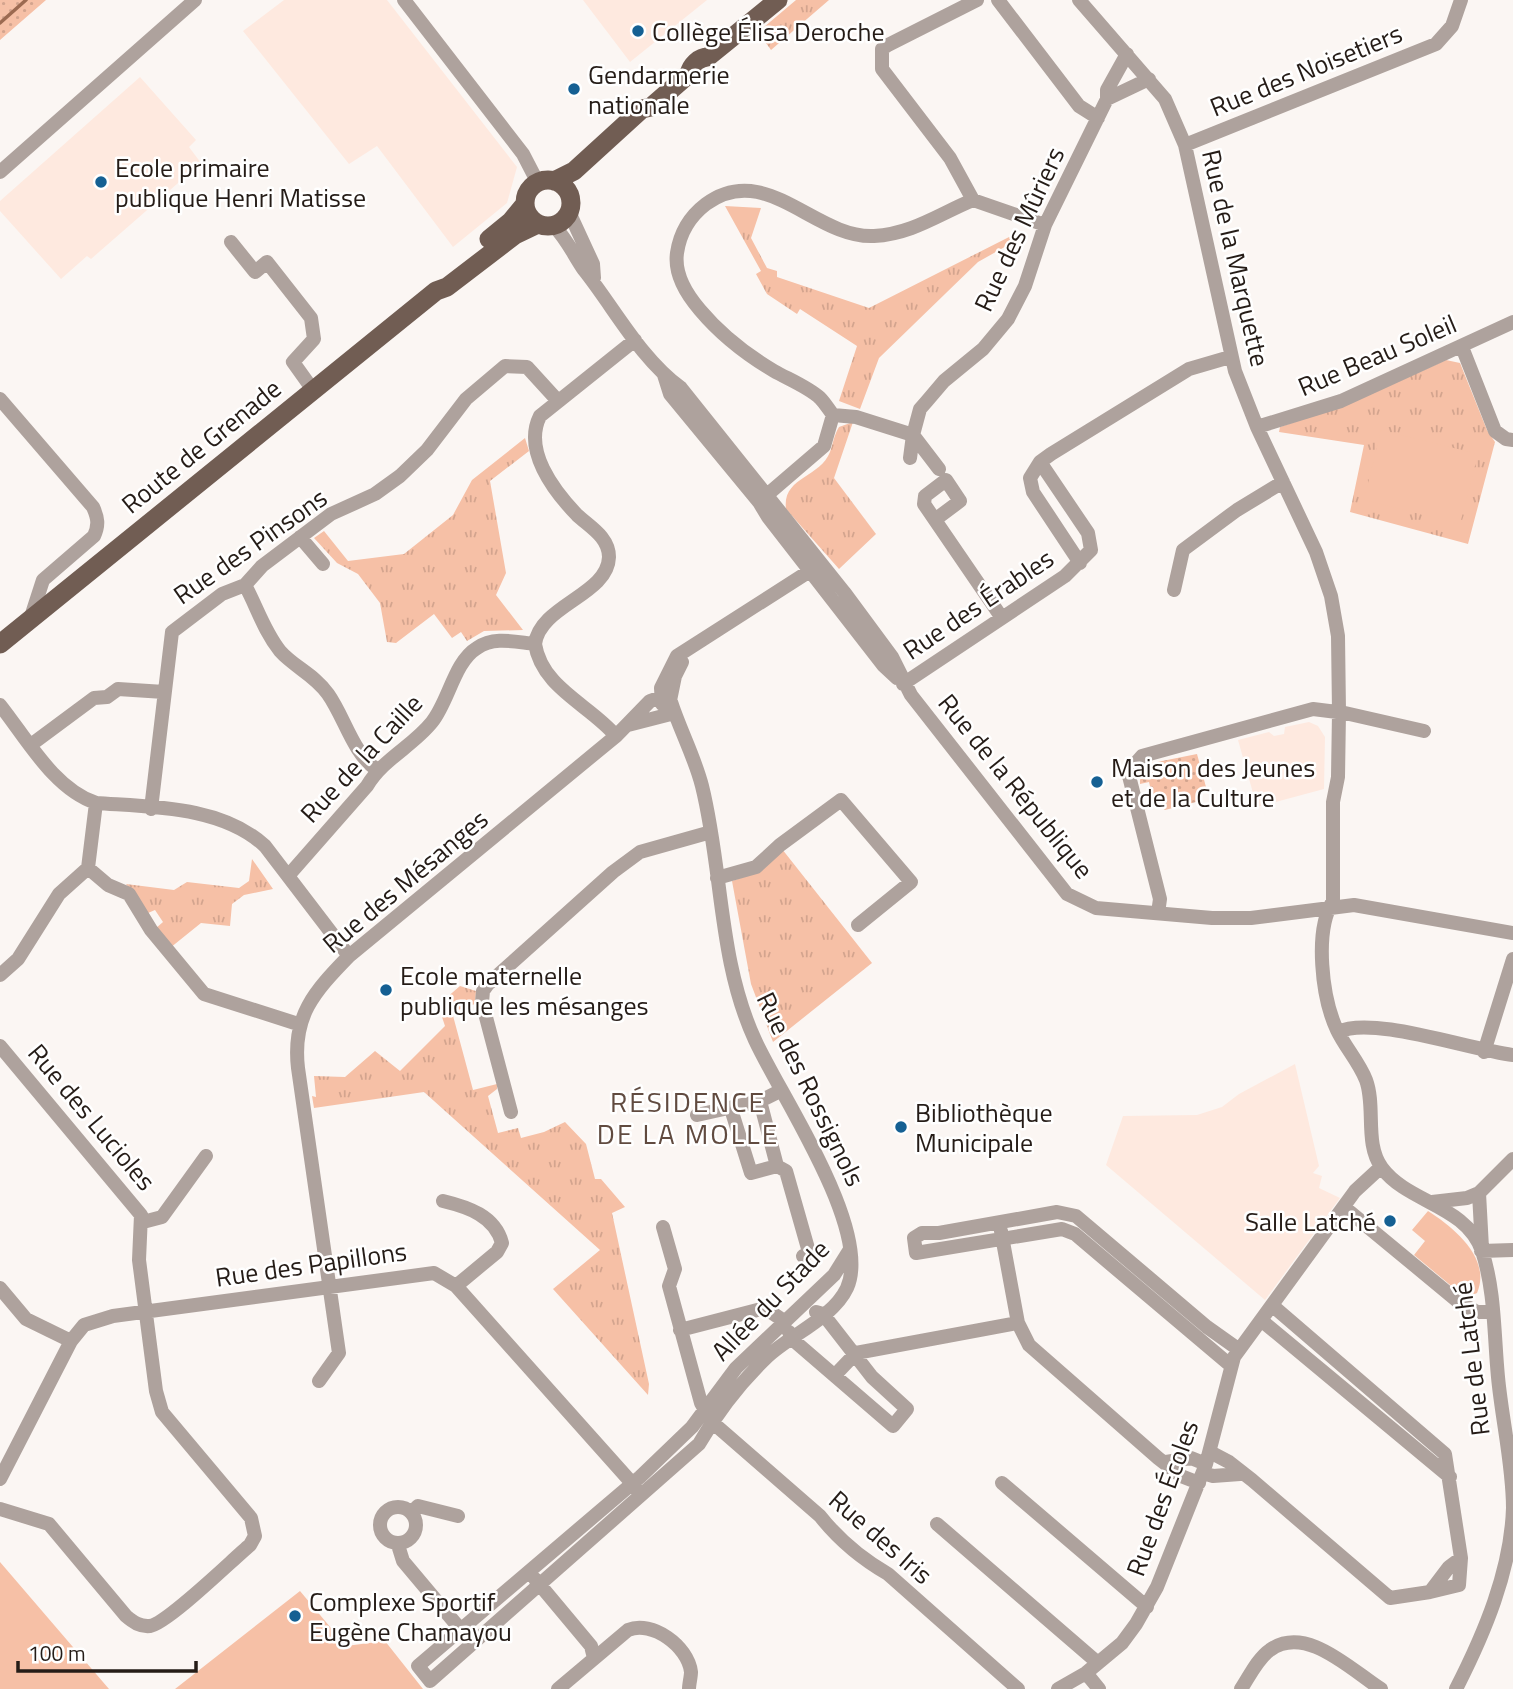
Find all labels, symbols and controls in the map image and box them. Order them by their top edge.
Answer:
place label: Collège Élisa Deroche [652,12,885,51]
street label: Rue des Noisetiers [1204,14,1408,126]
marker: Collège Élisa Deroche [630,23,646,39]
place label: Gendarmerie nationale [588,55,730,124]
marker: Gendarmerie nationale [566,81,582,97]
street label: Rue des Mûriers [964,140,1074,318]
street label: Rue de la Marquette [1192,146,1280,370]
place label: Ecole primaire publique Henri Matisse [115,148,366,217]
marker: Ecole primaire publique Henri Matisse [93,174,109,190]
street label: Rue Beau Soleil [1292,304,1462,406]
street label: Route de Grenade [113,369,289,523]
street label: Rue des Pinsons [165,478,335,614]
street label: Rue des Érables [895,539,1061,669]
street label: Rue de la Caille [291,685,431,831]
street label: Rue de la République [929,685,1103,887]
place label: Maison des Jeunes et de la Culture [1111,748,1315,817]
marker: Maison des Jeunes et de la Culture [1089,774,1105,790]
street label: Rue des Mésanges [314,800,496,962]
place label: Ecole maternelle publique les mésanges [400,956,649,1025]
marker: Ecole maternelle publique les mésanges [378,982,394,998]
street label: Rue des Rossignols [747,985,875,1193]
street label: Rue des Lucioles [19,1035,165,1199]
district label: RÉSIDENCE DE LA MOLLE [597,1080,779,1155]
place label: Bibliothèque Municipale [915,1093,1053,1162]
marker: Bibliothèque Municipale [893,1119,909,1135]
place label: Salle Latché [1245,1202,1376,1241]
marker: Salle Latché [1382,1213,1398,1229]
street label: Allée du Stade [702,1230,838,1370]
street label: Rue des Papillons [213,1231,409,1297]
street label: Rue de Latché [1442,1280,1500,1438]
street label: Rue des Écoles [1116,1414,1208,1582]
street label: Rue des Iris [820,1481,942,1593]
place label: Complexe Sportif Eugène Chamayou [309,1582,512,1651]
marker: Complexe Sportif Eugène Chamayou [287,1608,303,1624]
scale bar [18,1630,196,1674]
text: 100 m [28,1637,85,1669]

